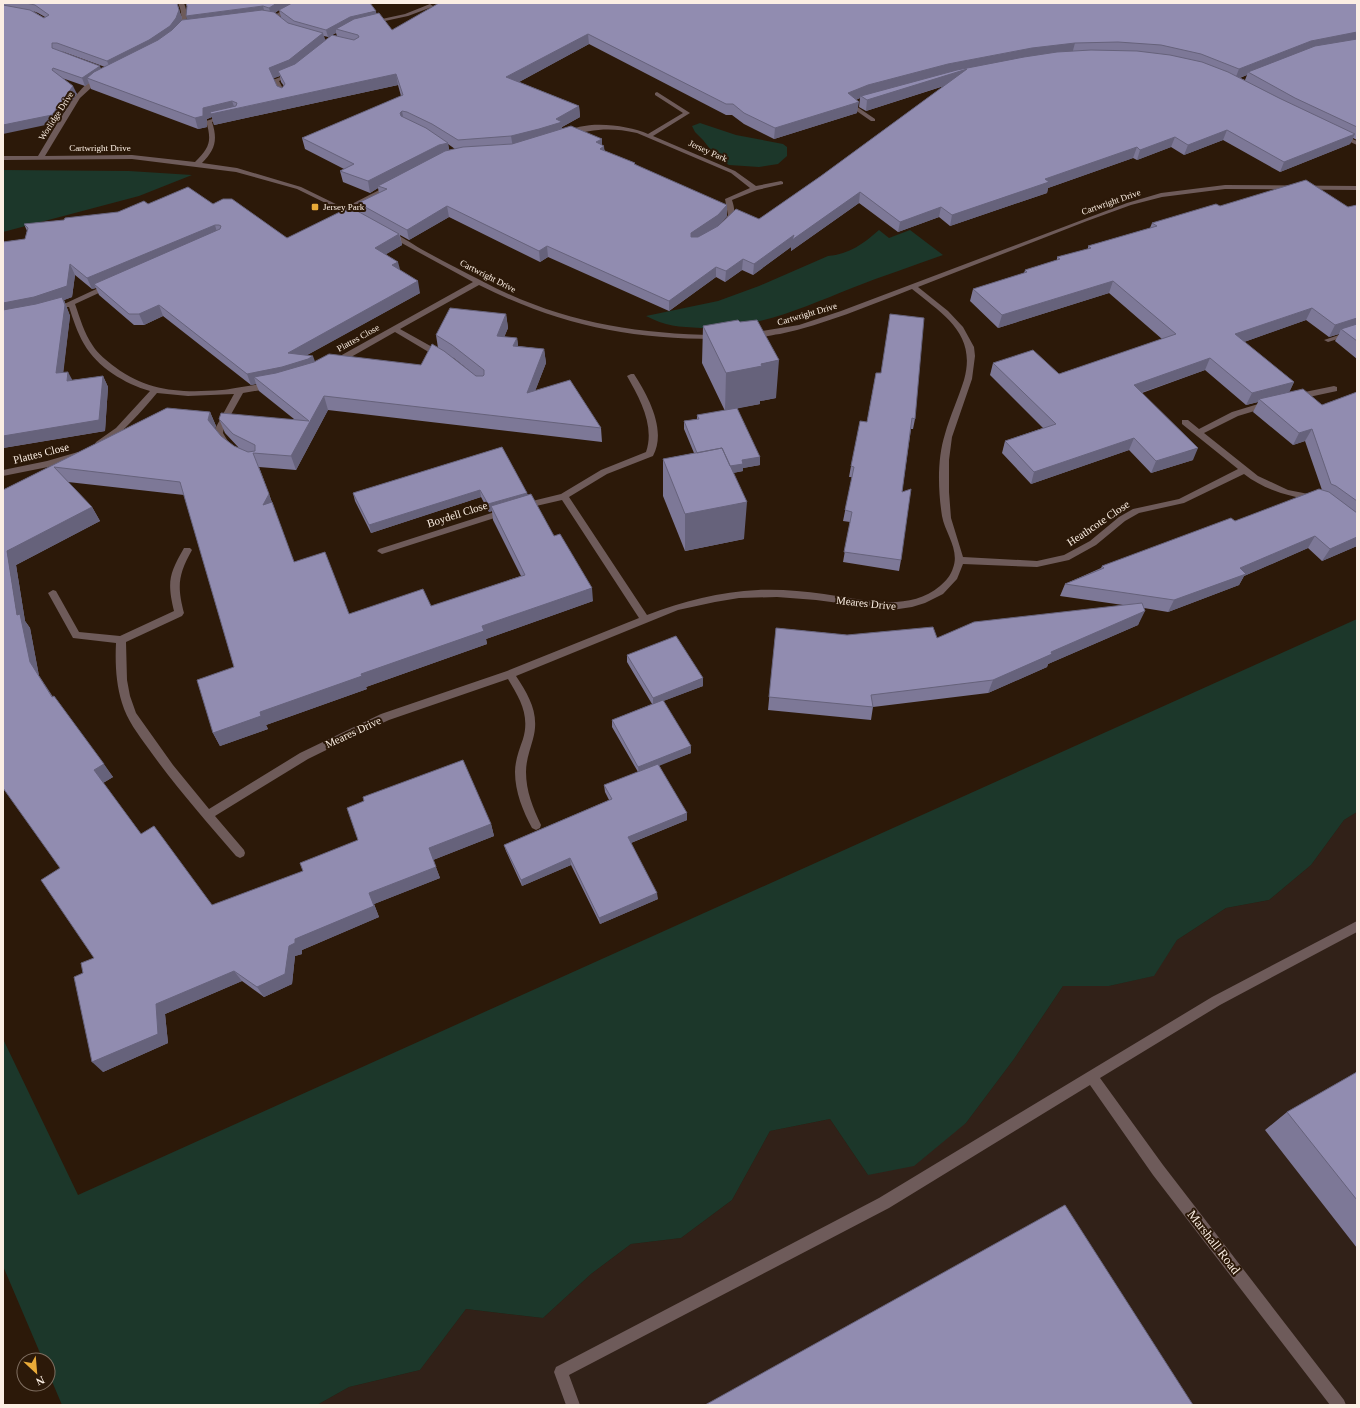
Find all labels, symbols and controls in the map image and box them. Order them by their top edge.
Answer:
street label: Worlidge Drive [37,90,75,142]
street label: Jersey Park [687,138,729,164]
street label: Cartwright Drive [69,143,131,153]
street label: Cartwright Drive [1080,187,1142,217]
marker: Jersey Park [310,202,320,212]
place label: Jersey Park [323,202,365,212]
street label: Cartwright Drive [458,258,518,294]
street label: Cartwright Drive [776,301,838,327]
street label: Plattes Close [335,322,381,354]
street label: Plattes Close [12,440,70,466]
street label: Heathcote Close [1065,498,1131,548]
street label: Boydell Close [425,499,489,529]
street label: Meares Drive [835,594,897,612]
street label: Meares Drive [323,714,383,750]
street label: Marshall Road [1184,1207,1244,1277]
north arrow [16,1352,56,1392]
text: N [34,1374,47,1388]

